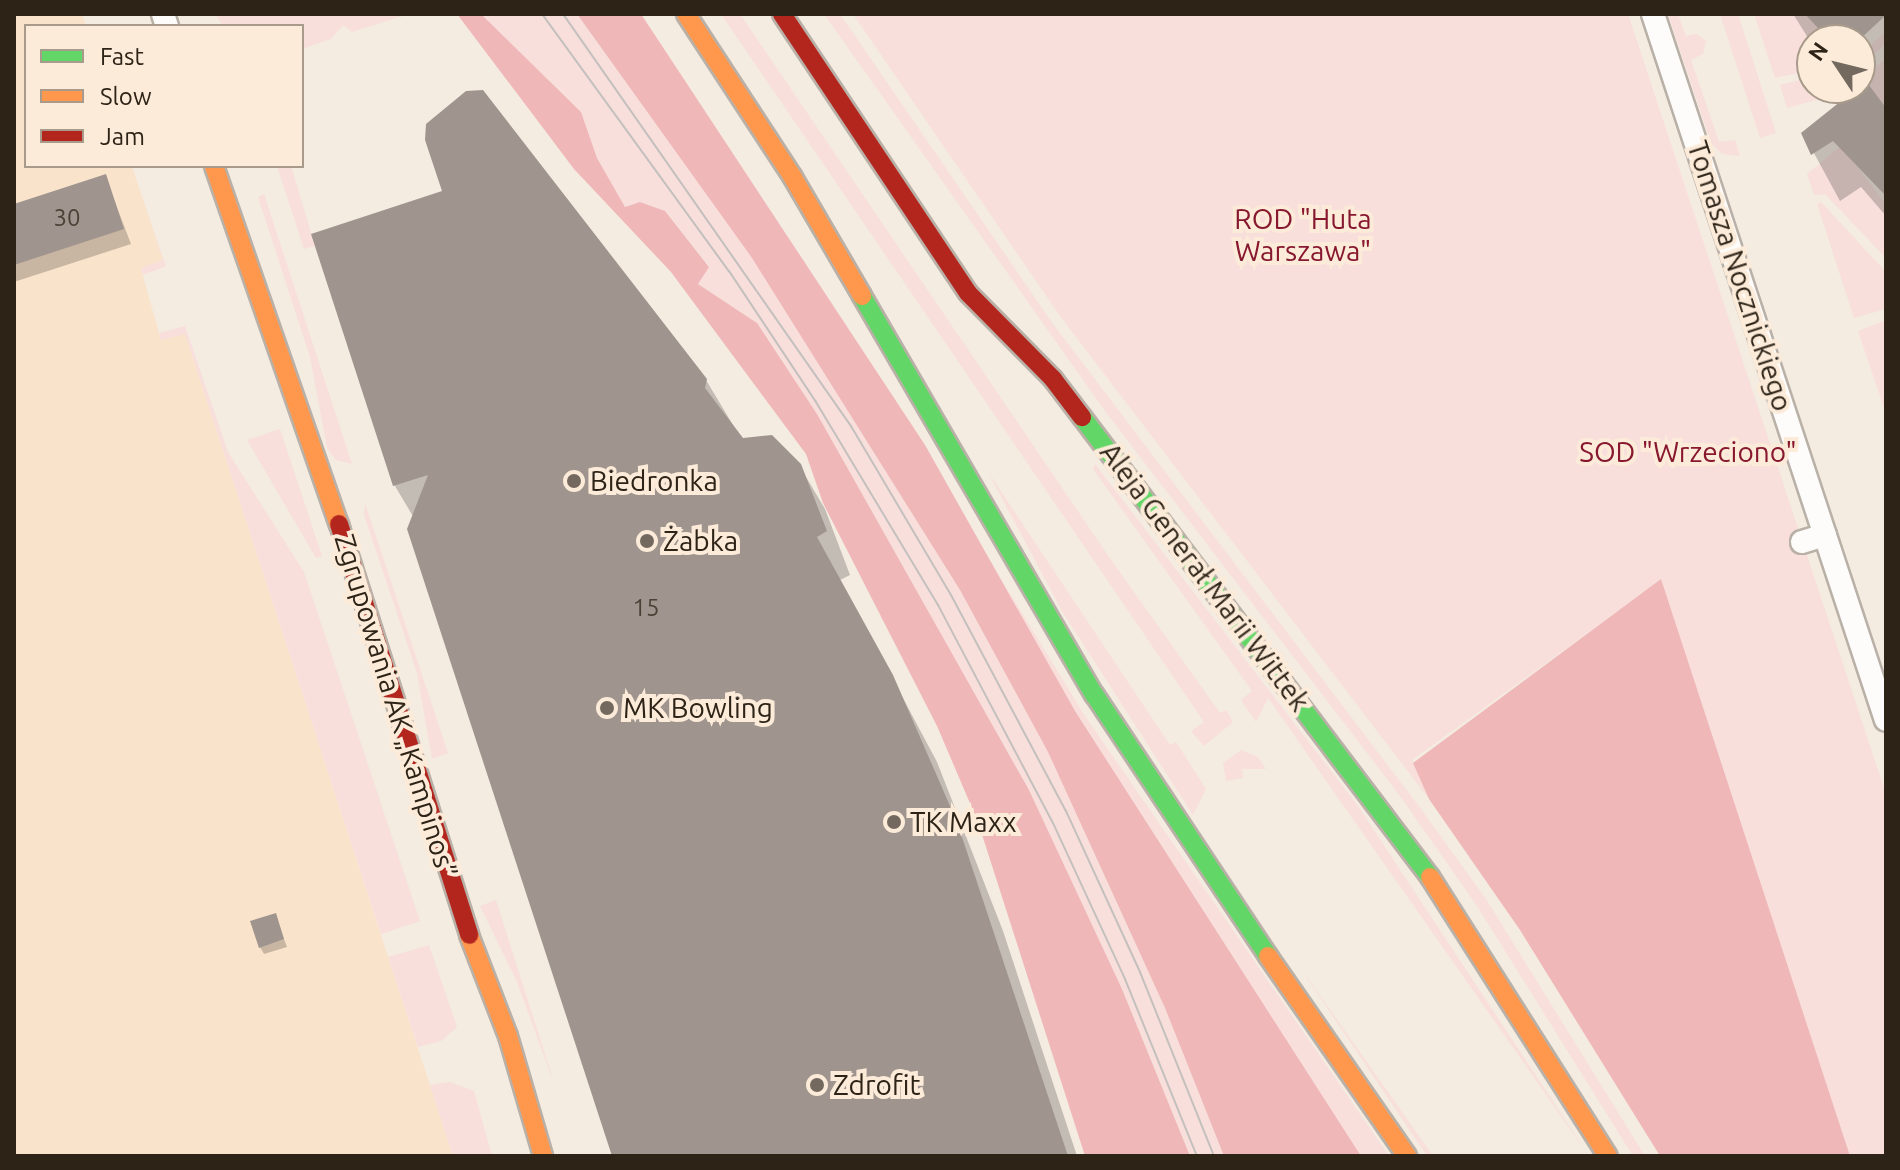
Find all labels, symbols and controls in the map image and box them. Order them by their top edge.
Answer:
legend [24,24,304,168]
north arrow [1796,24,1876,104]
text: N [1803,37,1833,65]
text: Fast [100,43,144,70]
text: Slow [100,83,152,110]
text: Jam [100,123,145,150]
street label: Tomasza Nocznickiego [1680,137,1800,415]
park label: ROD "Huta Warszawa" [1234,202,1372,268]
house number: 30 [53,204,81,232]
park label: SOD "Wrzeciono" [1579,435,1797,469]
street label: Aleja Generał Marii Wittek [1093,436,1317,718]
place label: Biedronka [590,464,718,498]
marker: Biedronka [565,472,583,490]
place label: Żabka [663,524,738,558]
street label: Zgrupowania AK „Kampinos” [328,530,464,882]
marker: Żabka [638,532,656,550]
house number: 15 [632,594,660,622]
place label: MK Bowling [623,691,773,725]
marker: MK Bowling [598,699,616,717]
place label: TK Maxx [910,805,1017,839]
marker: TK Maxx [885,813,903,831]
place label: Zdrofit [833,1068,920,1102]
marker: Zdrofit [808,1076,826,1094]

